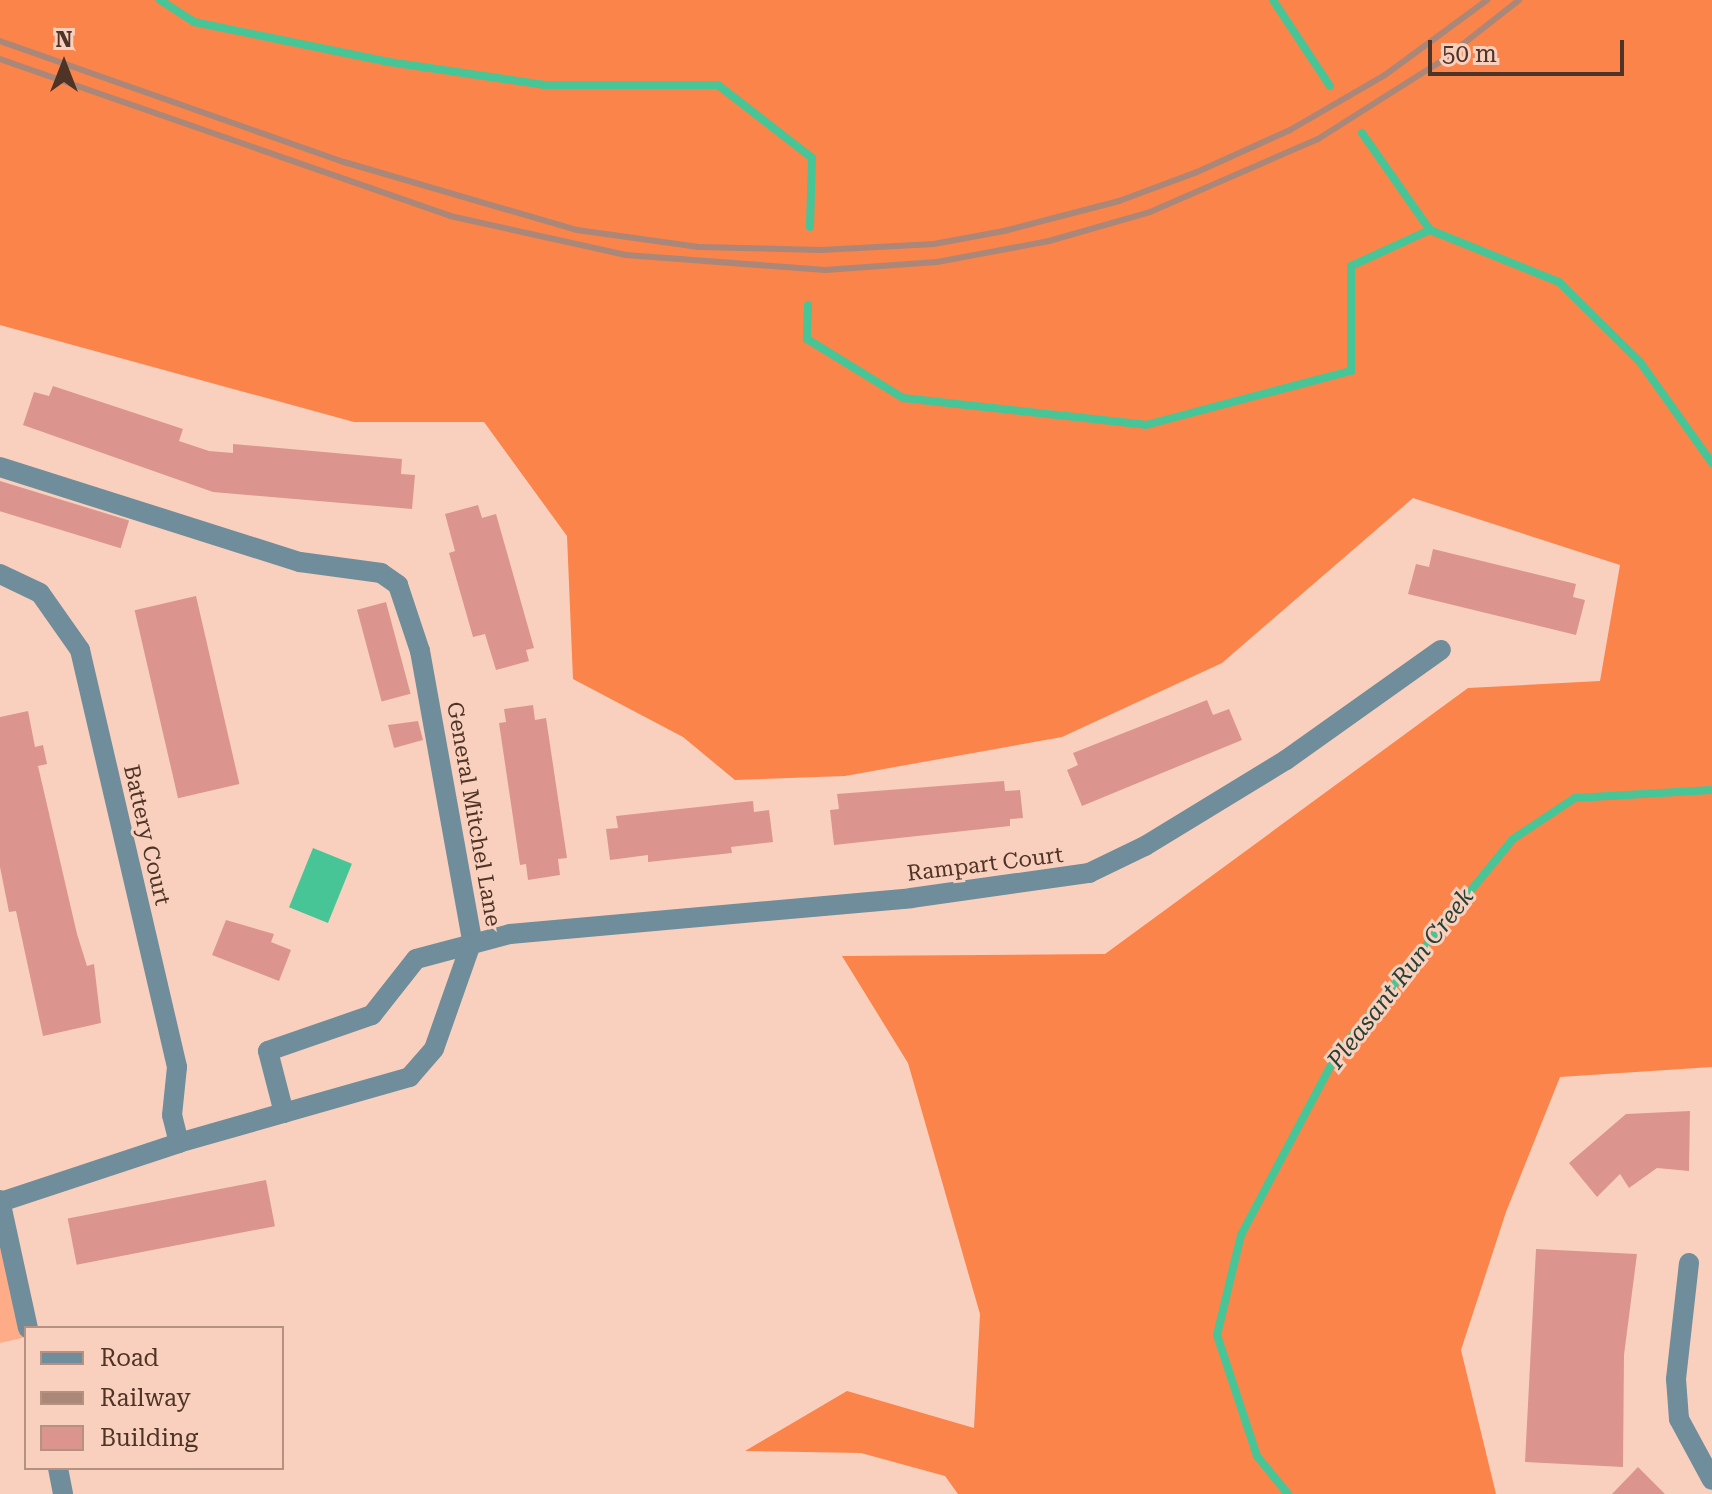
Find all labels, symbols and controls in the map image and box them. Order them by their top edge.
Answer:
north arrow [24,24,104,104]
scale bar [1432,24,1628,74]
text: N [56,27,72,52]
text: 50 m [1442,40,1497,68]
street label: General Mitchel Lane [441,700,507,928]
street label: Battery Court [118,762,176,908]
street label: Rampart Court [905,841,1065,887]
water label: Pleasant Run Creek [1322,883,1480,1075]
legend [24,1326,284,1470]
text: Road [100,1344,159,1372]
text: Railway [100,1384,191,1412]
text: Building [100,1424,198,1452]

